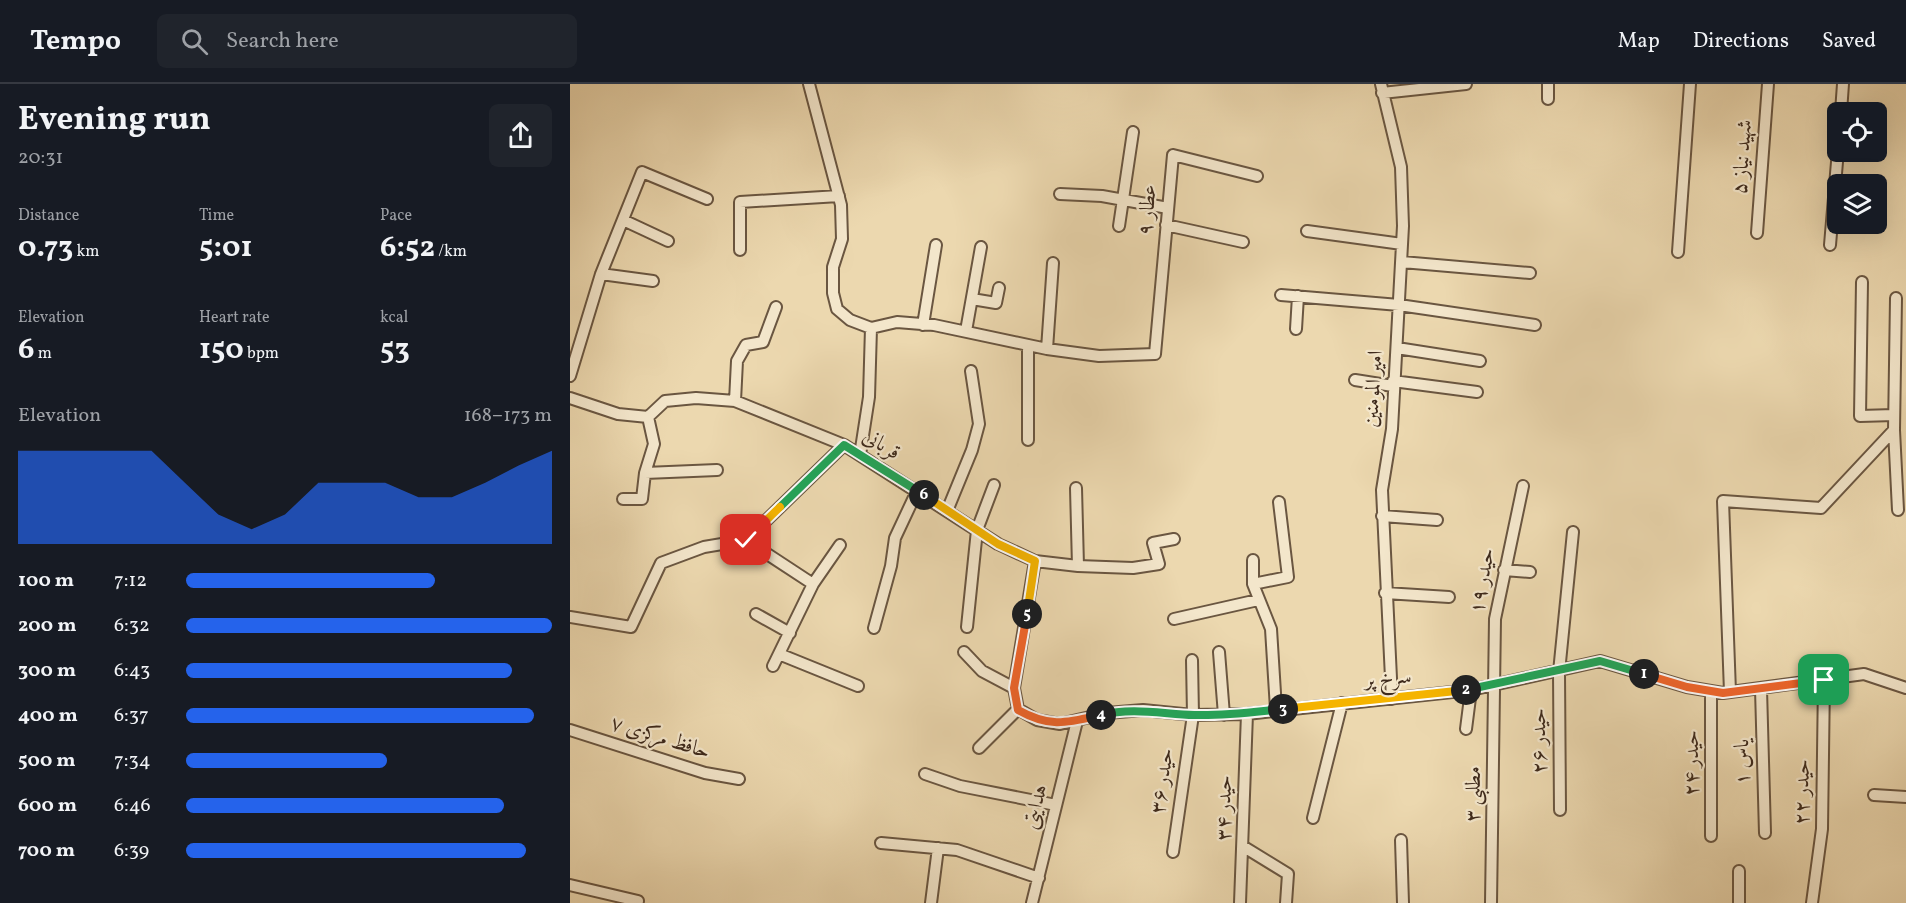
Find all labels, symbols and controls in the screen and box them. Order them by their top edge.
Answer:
search box [157,14,577,68]
text: Tempo [30,22,121,61]
icon: search [178,25,211,58]
text: Search here [226,26,339,57]
text: Map [1618,27,1660,56]
text: Directions [1693,27,1789,56]
text: Saved [1822,27,1876,56]
text: Evening run [18,98,211,144]
map controls [1827,102,1887,234]
button: locate [1827,102,1887,162]
button: share [489,104,552,167]
street label: شهید نیاز ۵ [1726,119,1760,195]
text: 20:31 [18,144,63,172]
button: layers [1827,174,1887,234]
street label: عطار ۹ [1131,183,1165,237]
text: Distance [18,205,79,227]
text: Time [199,205,234,227]
text: Pace [380,205,412,227]
text: 0.73 [18,227,73,269]
text: 5:01 [199,227,253,269]
text: 6:52 [380,227,435,269]
text: km [73,241,99,263]
text: /km [435,241,467,263]
text: Elevation [18,307,85,329]
text: Heart rate [199,307,270,329]
text: kcal [380,307,408,329]
text: 6 [18,329,34,371]
text: 150 [199,329,244,371]
text: 53 [380,329,410,371]
text: m [34,343,52,365]
text: bpm [244,343,279,365]
street label: امیر المومنین [1357,350,1391,428]
text: Elevation [18,402,101,430]
text: 168–173 m [464,402,552,430]
street label: قربانی [857,422,905,468]
pin: 6 [909,480,939,510]
text: 6 [920,484,928,506]
pin [720,514,771,565]
icon: check [729,523,762,556]
street label: حیدر ۱۹ [1463,546,1503,616]
text: 100 m [18,567,74,595]
text: 7:12 [114,567,147,595]
pin: 5 [1012,599,1042,629]
text: 5 [1023,603,1031,625]
text: 200 m [18,612,76,640]
text: 6:32 [114,612,150,640]
pin [1798,654,1849,705]
text: 300 m [18,657,76,685]
text: 6:43 [114,657,150,685]
pin: 1 [1629,659,1659,689]
street label: سرخ پر [1361,663,1413,699]
text: 1 [1641,663,1647,685]
icon: arrive [1807,663,1840,696]
pin: 2 [1451,675,1481,705]
text: 2 [1462,679,1470,701]
pin: 3 [1268,694,1298,724]
text: 3 [1279,698,1287,720]
pin: 4 [1086,700,1116,730]
text: 400 m [18,702,78,730]
text: 6:37 [114,702,149,730]
text: 4 [1096,704,1106,726]
street label: حیدر ۲۶ [1525,708,1555,774]
street label: حافظ مرکزی ۷ [607,709,713,767]
street label: حیدر ۲۴ [1678,730,1707,796]
street label: یاس ۱ [1728,738,1758,785]
street label: حیدر ۳۶ [1144,746,1182,816]
text: 500 m [18,747,76,775]
text: 7:34 [114,747,151,775]
street label: حیدر ۲۲ [1788,759,1818,825]
street label: مطلبی ۳ [1459,766,1490,822]
street label: حیدر ۳۴ [1210,775,1240,841]
street label: هدایتی [1016,782,1056,832]
text: 600 m [18,792,77,820]
text: 6:46 [114,792,151,820]
text: 700 m [18,837,75,865]
text: 6:39 [114,837,149,865]

